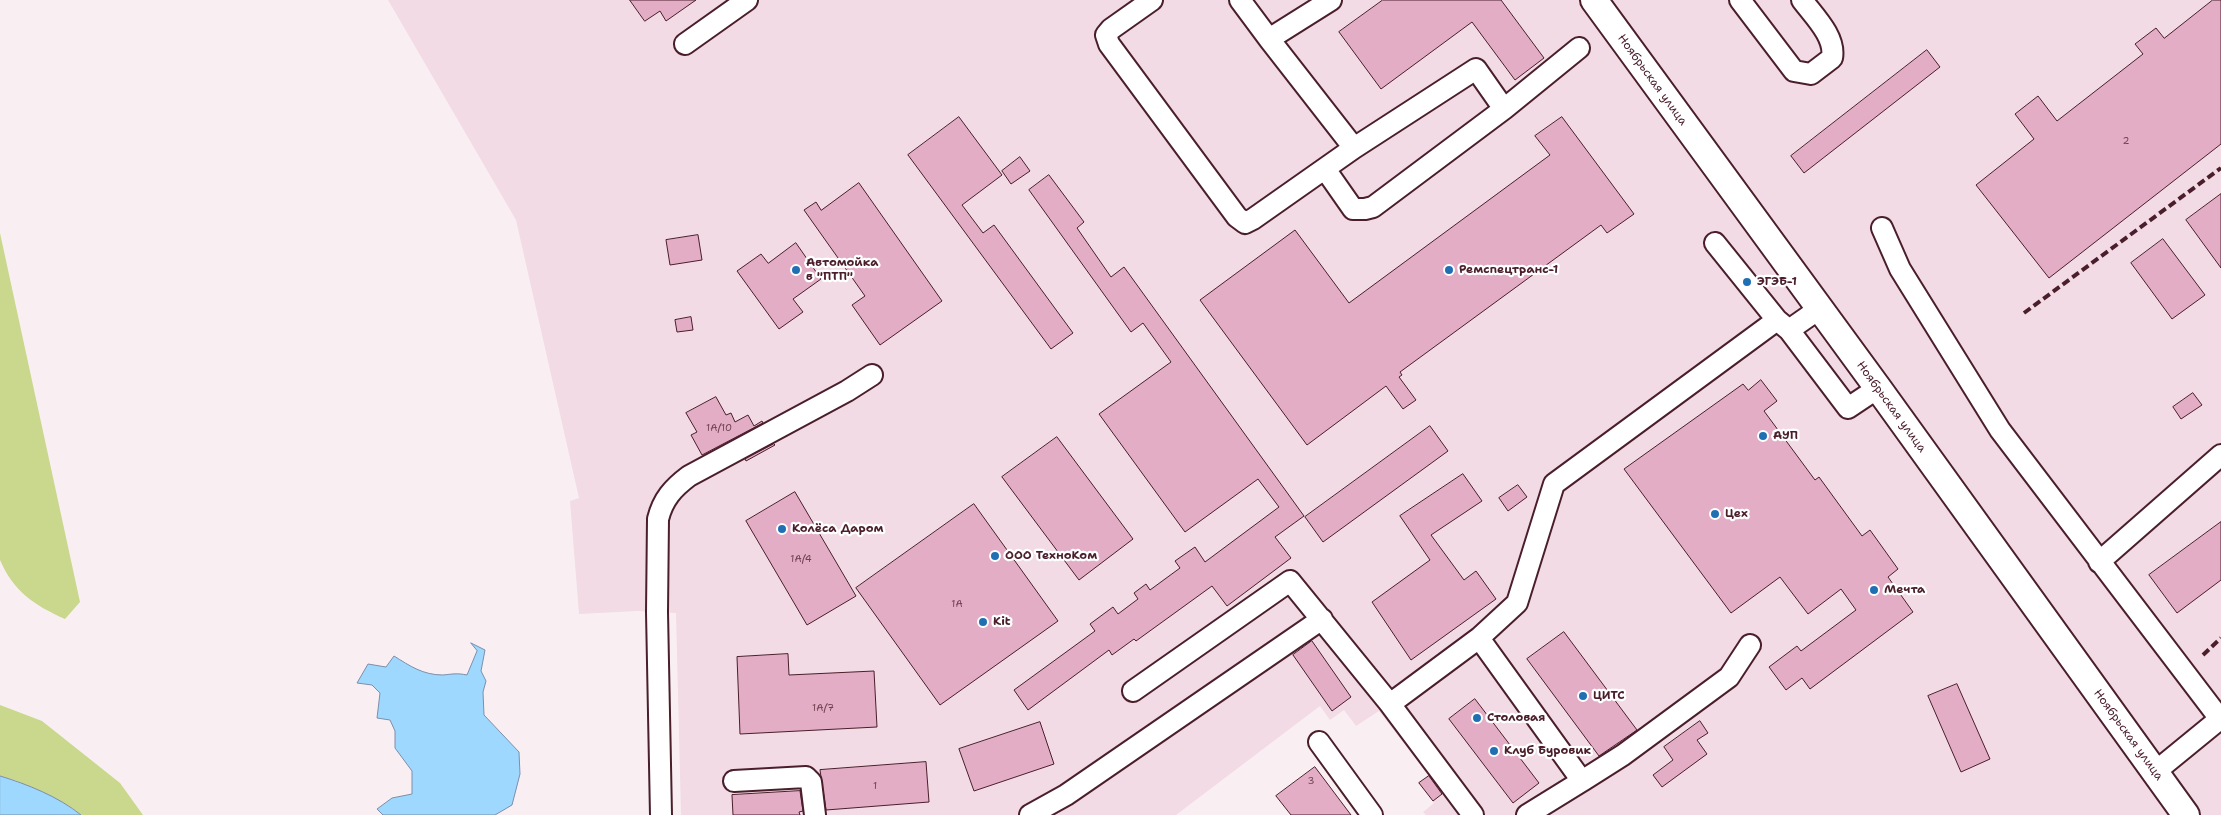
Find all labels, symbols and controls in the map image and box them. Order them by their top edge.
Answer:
street label: Ноябрьская улица [1614,32,1690,128]
house number: 2 [2123,135,2129,147]
place label: Автомойка в "ПТП" [806,256,878,284]
place label: Ремспецтранс-1 [1459,263,1558,277]
marker: Автомойка в "ПТП" [790,264,802,276]
marker: Ремспецтранс-1 [1443,264,1455,276]
place label: ЭГЭБ-1 [1757,275,1797,289]
marker: ЭГЭБ-1 [1741,276,1753,288]
street label: Ноябрьская улица [1853,359,1929,455]
house number: 1А/10 [706,422,732,434]
place label: АУП [1773,429,1798,443]
marker: АУП [1757,430,1769,442]
place label: Цех [1725,507,1748,521]
marker: Цех [1709,508,1721,520]
place label: Колёса Даром [792,522,884,536]
marker: Колёса Даром [776,523,788,535]
place label: ООО ТехноКом [1005,549,1097,563]
marker: ООО ТехноКом [989,550,1001,562]
house number: 1А/4 [790,553,812,565]
place label: Мечта [1884,583,1925,597]
marker: Мечта [1868,584,1880,596]
house number: 1А [951,598,963,610]
place label: Kit [993,615,1011,629]
marker: Kit [977,616,989,628]
street label: Ноябрьская улица [2090,687,2166,783]
place label: ЦИТС [1593,689,1625,703]
marker: ЦИТС [1577,690,1589,702]
house number: 1А/7 [812,702,834,714]
place label: Столовая [1487,711,1545,725]
marker: Столовая [1471,712,1483,724]
place label: Клуб Буровик [1504,744,1591,758]
marker: Клуб Буровик [1488,745,1500,757]
house number: 3 [1308,775,1314,787]
house number: 1 [873,780,877,792]

